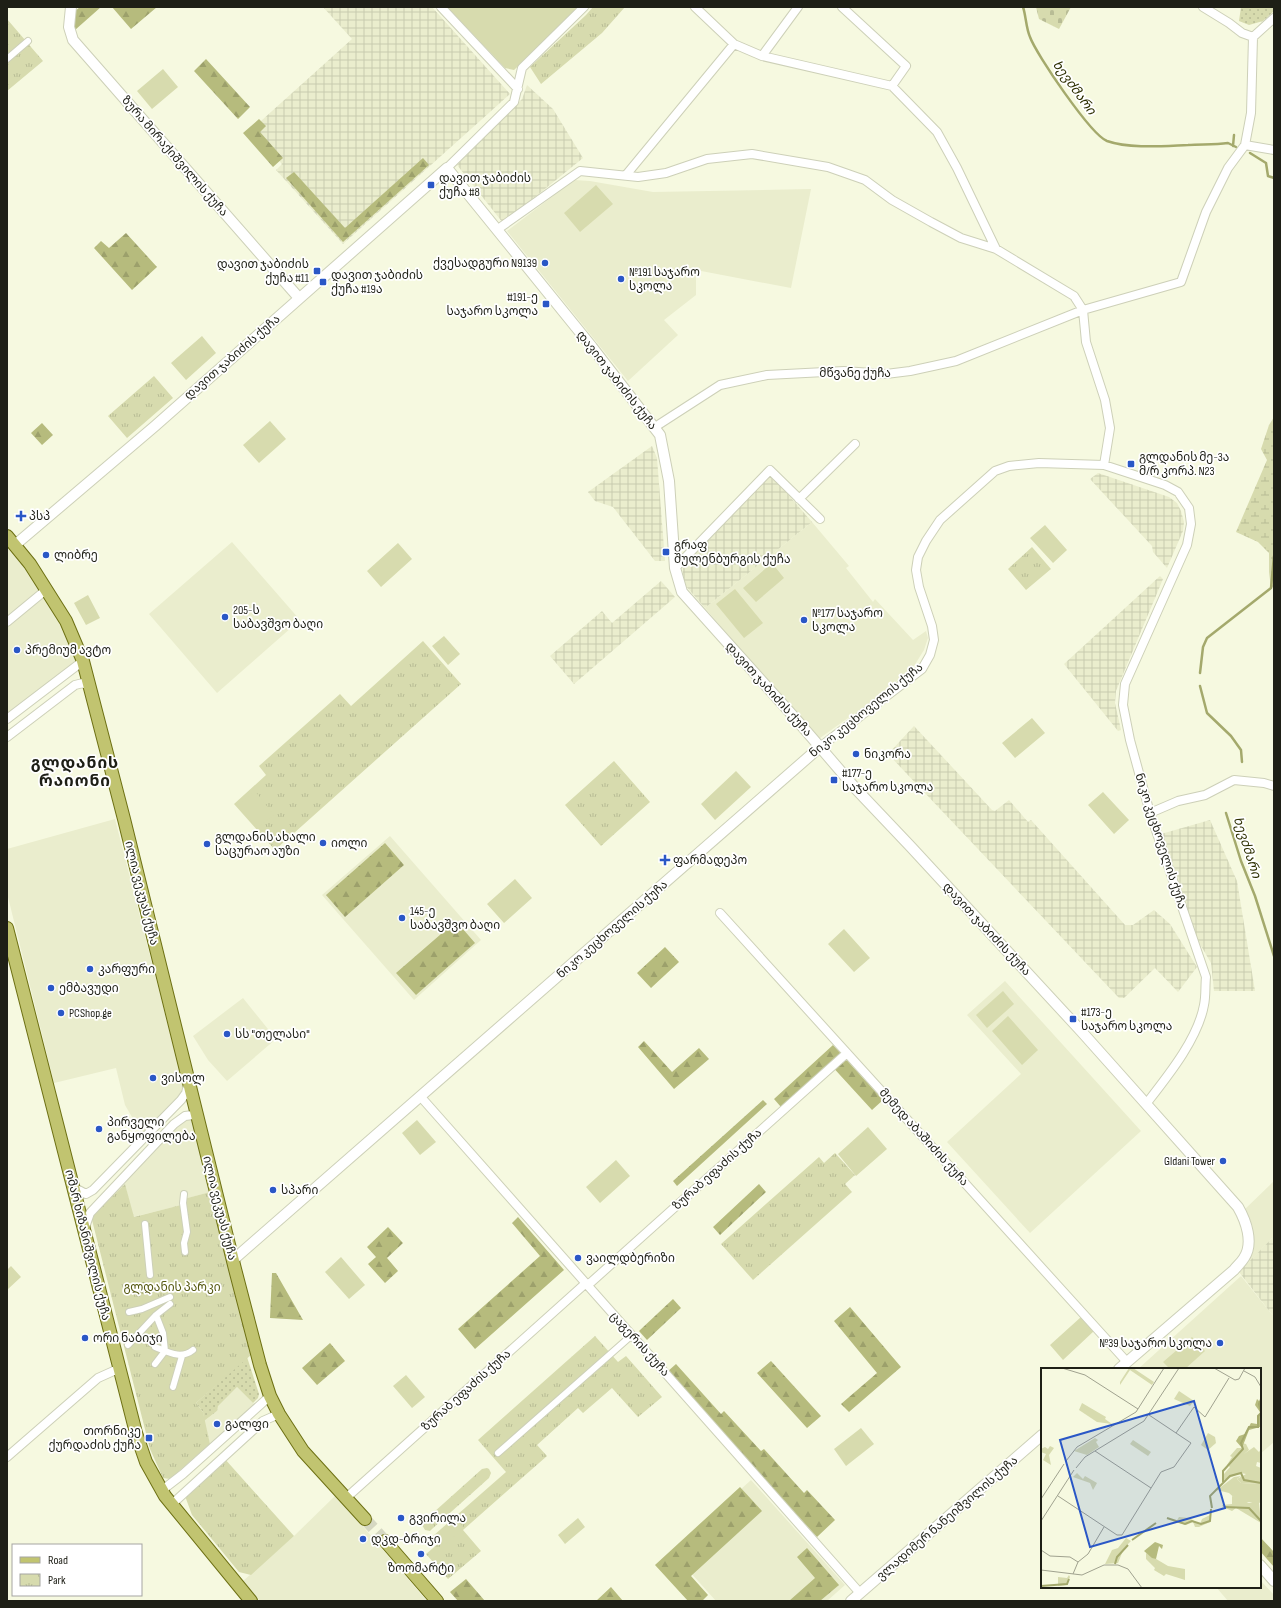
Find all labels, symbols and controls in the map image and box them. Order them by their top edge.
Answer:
water label: ხევძმარი [1049,57,1100,118]
street label: ზურა მირაქიშვილის ქუჩა [118,93,231,220]
place label: დავით ჯაბიძის ქუჩა #8 [439,171,531,200]
marker: დავით ჯაბიძის ქუჩა #8 [426,180,436,190]
place label: ქვესადგური N9139 [433,256,537,271]
place label: დავით ჯაბიძის ქუჩა #11 [217,257,310,286]
marker: ქვესადგური N9139 [540,258,550,268]
place label: №191 საჯარო სკოლა [629,265,700,294]
marker: დავით ჯაბიძის ქუჩა #11 [312,266,322,276]
place label: დავით ჯაბიძის ქუჩა #19ა [331,268,423,297]
marker: №191 საჯარო სკოლა [616,274,626,284]
marker: დავით ჯაბიძის ქუჩა #19ა [318,277,328,287]
place label: #191-ე საჯარო სკოლა [447,290,538,319]
marker: #191-ე საჯარო სკოლა [541,299,551,309]
street label: დავით ჯაბიძის ქუჩა [181,312,283,403]
street label: დავით ჯაბიძის ქუჩა [573,328,660,433]
street label: მწვანე ქუჩა [819,366,891,381]
place label: გლდანის მე-3ა მ/რ კორპ. N23 [1139,450,1229,479]
marker: გლდანის მე-3ა მ/რ კორპ. N23 [1126,459,1136,469]
place label: პსპ [29,509,50,524]
marker: პსპ [16,511,26,521]
place label: გრაფ შულენბურგის ქუჩა [674,538,791,567]
marker: გრაფ შულენბურგის ქუჩა [661,547,671,557]
place label: ლიბრე [54,548,98,563]
marker: ლიბრე [41,550,51,560]
place label: 205-ს საბავშვო ბაღი [233,603,323,632]
place label: №177 საჯარო სკოლა [812,606,883,635]
marker: 205-ს საბავშვო ბაღი [220,612,230,622]
marker: №177 საჯარო სკოლა [799,615,809,625]
street label: დავით ჯაბიძის ქუჩა [722,639,815,740]
place label: პრემიუმ ავტო [25,643,111,658]
marker: პრემიუმ ავტო [12,645,22,655]
street label: ნიკო კეცხოველის ქუჩა [806,660,926,761]
place label: ნიკორა [864,747,911,762]
marker: ნიკორა [851,749,861,759]
district label: გლდანის რაიონი [31,754,119,791]
place label: #177-ე საჯარო სკოლა [842,766,933,795]
street label: ნიკო კეცხოველის ქუჩა [1131,771,1190,911]
marker: #177-ე საჯარო სკოლა [829,775,839,785]
water label: ხევძმარი [1230,815,1265,881]
place label: გლდანის ახალი საცურაო აუზი [215,830,316,859]
place label: იოლი [331,836,368,851]
marker: იოლი [318,838,328,848]
street label: ილია ვეკუას ქუჩა [121,839,162,947]
marker: გლდანის ახალი საცურაო აუზი [202,839,212,849]
place label: ფარმადეპო [673,853,747,868]
marker: ფარმადეპო [660,855,670,865]
street label: ნიკო კეცხოველის ქუჩა [554,877,671,982]
street label: დავით ჯაბიძის ქუჩა [940,880,1034,979]
place label: 145-ე საბავშვო ბაღი [410,904,500,933]
marker: 145-ე საბავშვო ბაღი [397,913,407,923]
place label: კარფური [98,962,155,977]
marker: კარფური [85,964,95,974]
place label: ემბავუდი [59,981,119,996]
marker: ემბავუდი [46,983,56,993]
place label: #173-ე საჯარო სკოლა [1081,1005,1172,1034]
place label: PCShop.ge [69,1006,112,1021]
marker: PCShop.ge [56,1008,66,1018]
marker: #173-ე საჯარო სკოლა [1068,1014,1078,1024]
place label: სს "თელასი" [235,1027,310,1042]
marker: სს "თელასი" [222,1029,232,1039]
place label: ვისოლ [161,1071,205,1086]
marker: ვისოლ [148,1073,158,1083]
street label: მემედ აბაშიძის ქუჩა [876,1085,972,1189]
place label: პირველი განყოფილება [107,1115,196,1144]
marker: პირველი განყოფილება [94,1124,104,1134]
street label: ზურაბ ეფაძის ქუჩა [670,1125,765,1213]
street label: ილია ვეკუას ქუჩა [199,1154,240,1262]
place label: Gldani Tower [1164,1154,1216,1169]
marker: Gldani Tower [1218,1156,1228,1166]
street label: ომარ ხიზანიშვილის ქუჩა [61,1168,114,1322]
place label: სპარი [281,1183,318,1198]
marker: სპარი [268,1185,278,1195]
place label: ვაილდბერიზი [586,1251,675,1266]
marker: ვაილდბერიზი [573,1253,583,1263]
park label: გლდანის პარკი [123,1280,221,1295]
street label: ცაგერის ქუჩა [607,1309,673,1380]
place label: ორი ნაბიჯი [93,1331,163,1346]
marker: ორი ნაბიჯი [80,1333,90,1343]
place label: №39 საჯარო სკოლა [1099,1336,1212,1351]
marker: №39 საჯარო სკოლა [1215,1338,1225,1348]
street label: ზურაბ ეფაძის ქუჩა [419,1346,514,1434]
inset map [1041,1368,1261,1588]
place label: გალფი [225,1417,269,1432]
marker: გალფი [212,1419,222,1429]
place label: თორნიკე ქურდაძის ქუჩა [49,1424,141,1453]
marker: თორნიკე ქურდაძის ქუჩა [144,1433,154,1443]
street label: ვლადიმერ ნანეიშვილის ქუჩა [874,1453,1021,1584]
place label: გვირილა [409,1511,466,1526]
marker: გვირილა [396,1513,406,1523]
place label: დკდ-ბრიჯი [371,1532,441,1547]
marker: დკდ-ბრიჯი [358,1534,368,1544]
legend [12,1544,142,1596]
marker: ზოომარტი [416,1549,426,1559]
text: Road [48,1553,68,1568]
place label: ზოომარტი [388,1561,454,1576]
text: Park [48,1573,66,1588]

